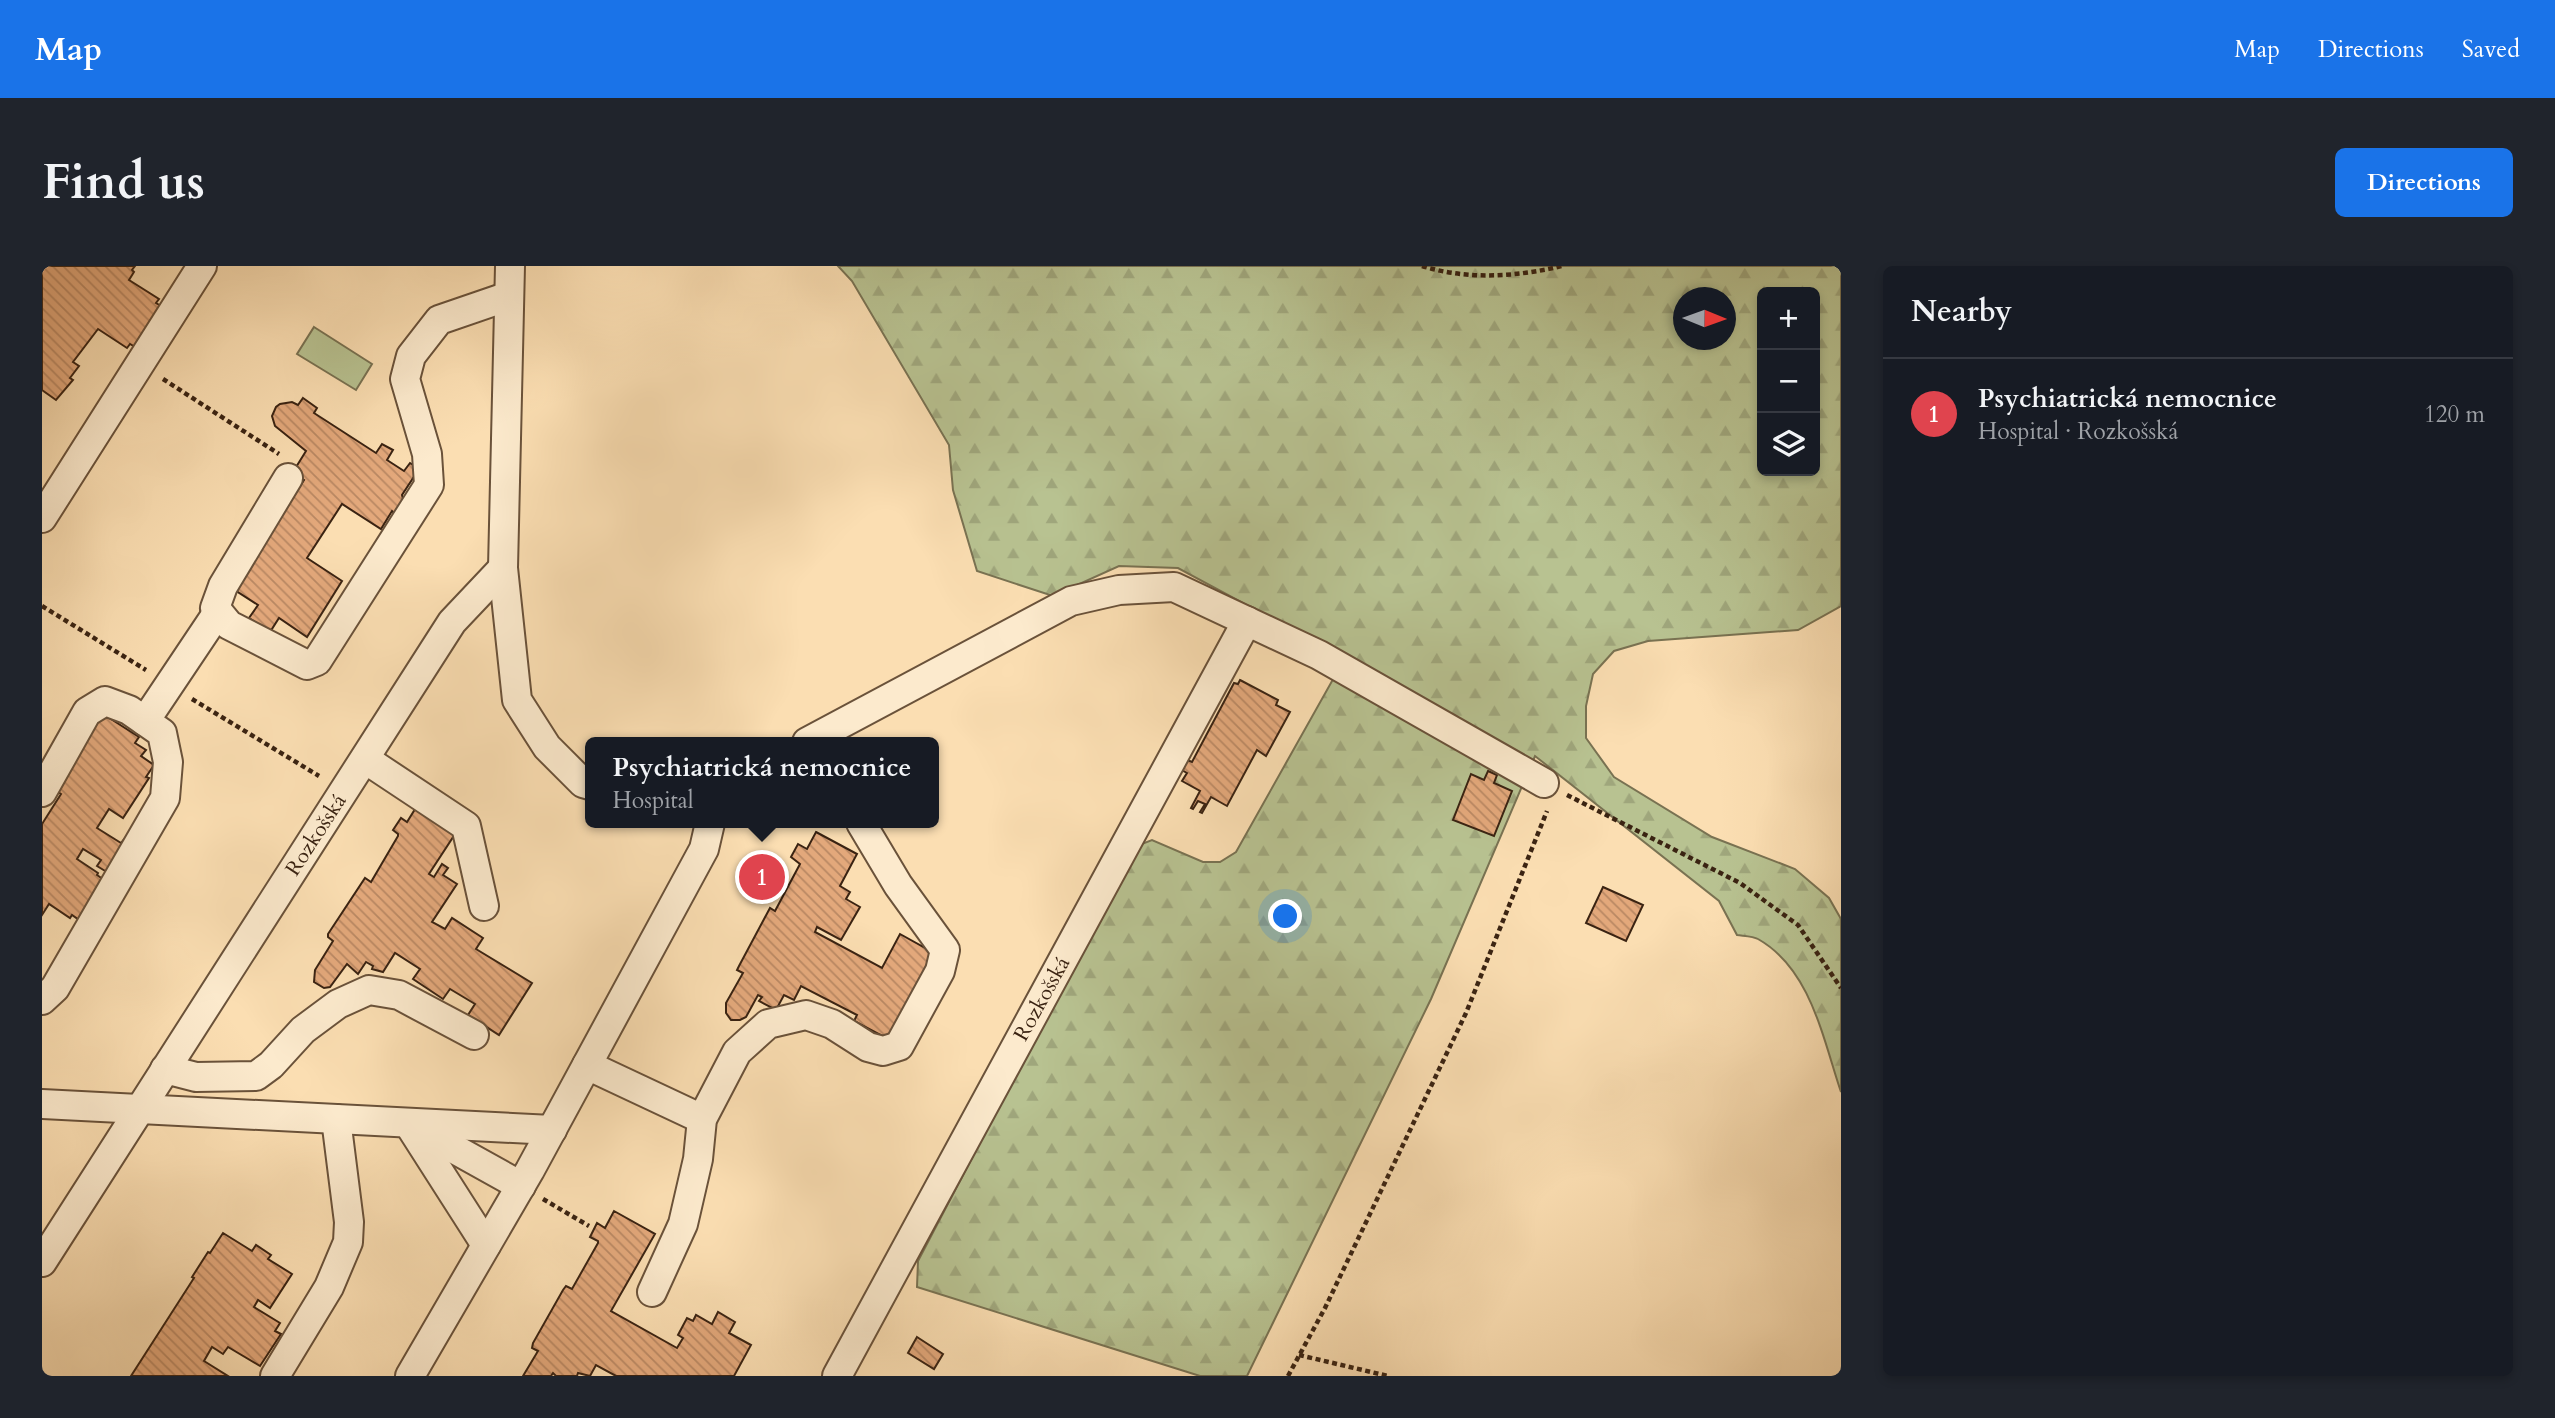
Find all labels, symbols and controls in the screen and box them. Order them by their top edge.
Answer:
text: Map [35,27,102,72]
text: Map [2234,33,2280,66]
text: Directions [2318,33,2424,66]
text: Saved [2462,33,2520,66]
button: Directions [2335,148,2513,217]
text: Find us [42,149,205,216]
north arrow [1673,287,1736,350]
map controls [1757,287,1820,476]
button: + [1757,287,1820,350]
text: Nearby [1911,291,2012,332]
button: − [1757,350,1820,413]
text: Psychiatrická nemocnice [1978,381,2277,416]
text: 1 [1928,399,1940,430]
text: 120 m [2424,399,2485,430]
button: layers [1757,413,1820,476]
text: Hospital · Rozkošská [1978,416,2178,447]
popup [585,737,939,828]
text: Psychiatrická nemocnice [613,750,911,785]
text: Hospital [613,785,694,816]
street label: Rozkošská [279,788,353,882]
pin: 1 [739,851,785,903]
your location [1268,899,1302,933]
street label: Rozkošská [1007,952,1077,1046]

